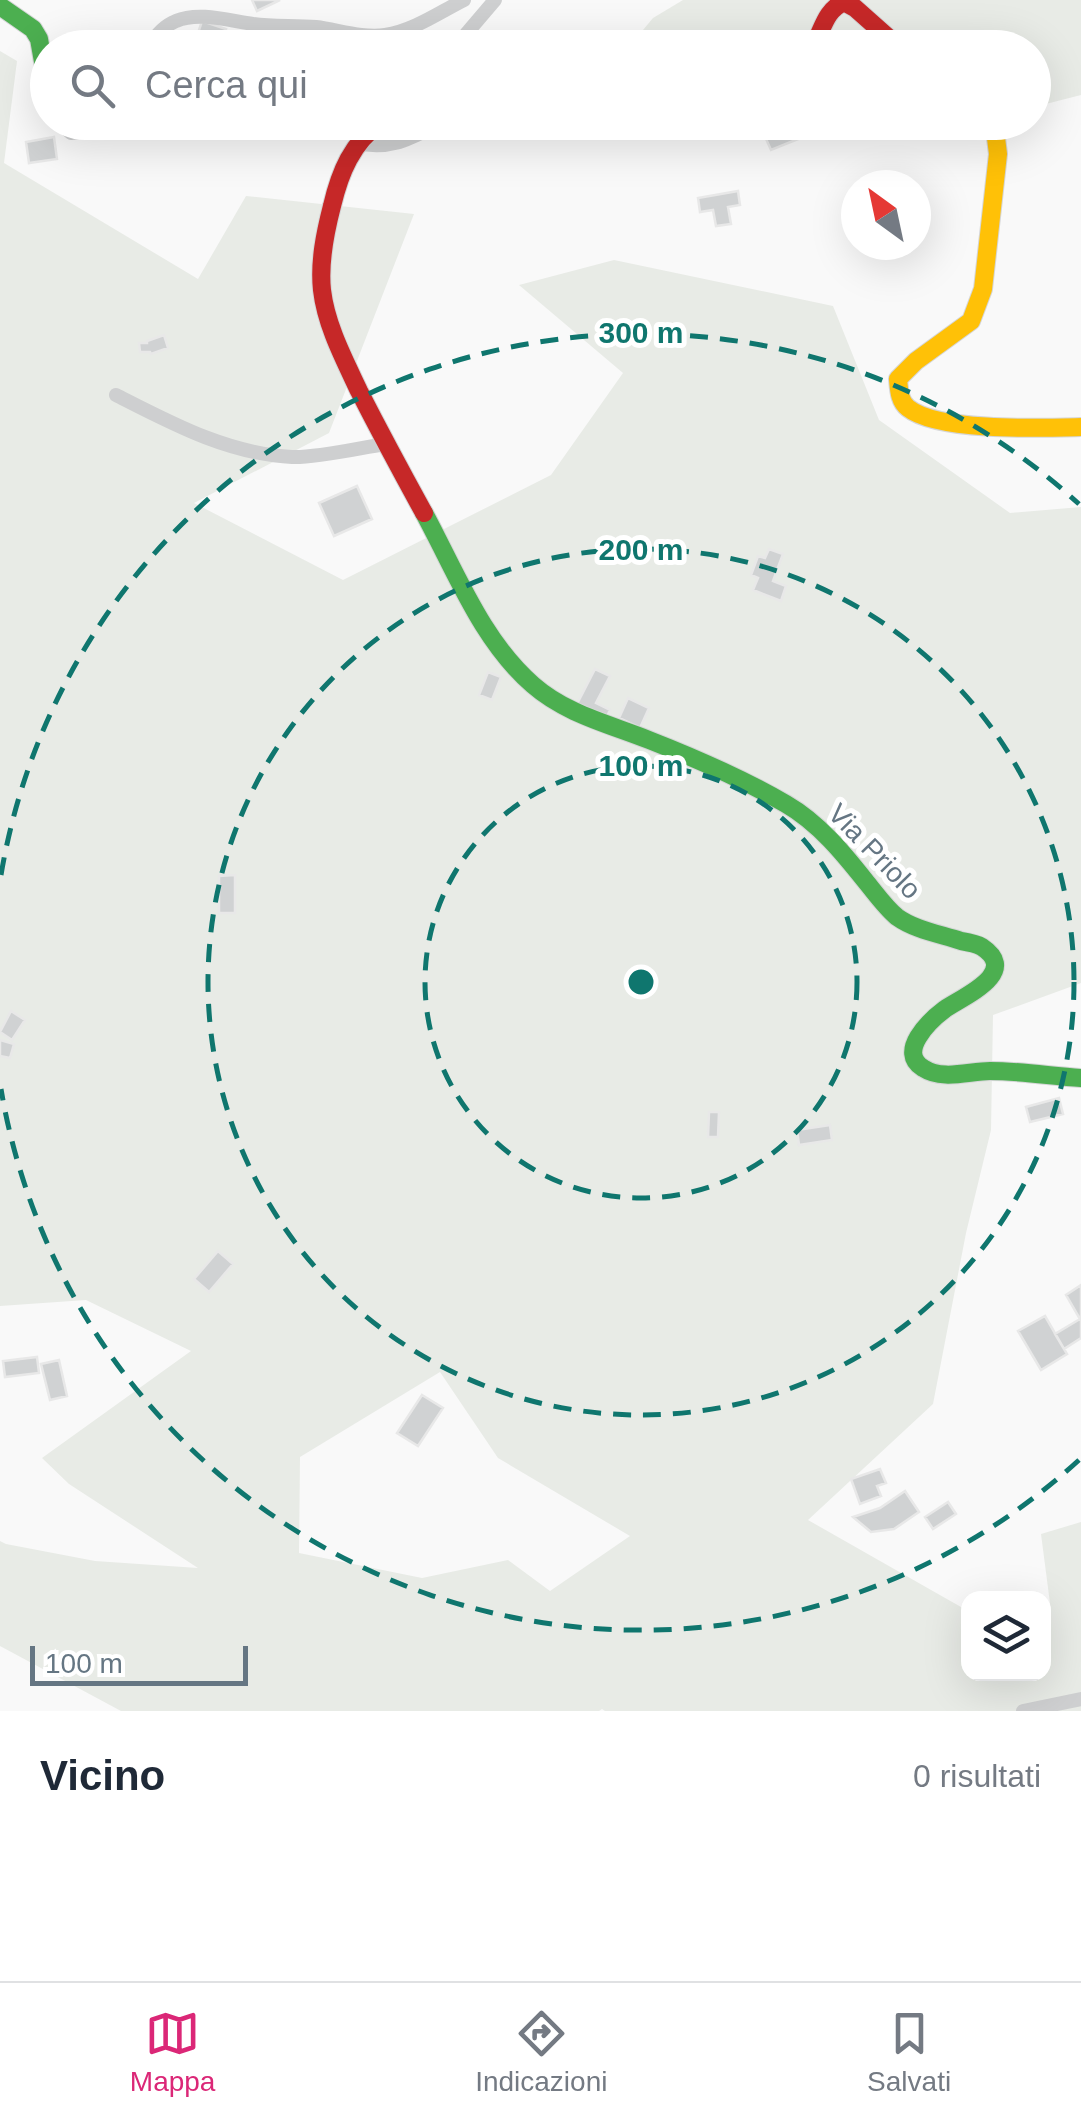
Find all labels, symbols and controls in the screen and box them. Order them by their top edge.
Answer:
search box [30,30,1051,140]
icon: search [65,58,120,113]
text: Cerca qui [145,64,308,106]
north arrow [841,170,931,260]
text: 300 m [598,316,684,349]
text: 200 m [598,533,684,566]
text: 100 m [598,749,684,782]
street label: Via Priolo [822,798,927,905]
centre of rings [623,964,659,1000]
map controls [961,1591,1051,1681]
button: layers [961,1591,1051,1681]
scale bar [30,1641,248,1686]
text: 100 m [45,1648,123,1679]
text: Vicino [40,1752,165,1799]
text: 0 risultati [913,1758,1041,1794]
tab: Mappa [130,2006,215,2098]
tab: Indicazioni [475,2006,607,2098]
tab: Salvati [867,2006,951,2098]

